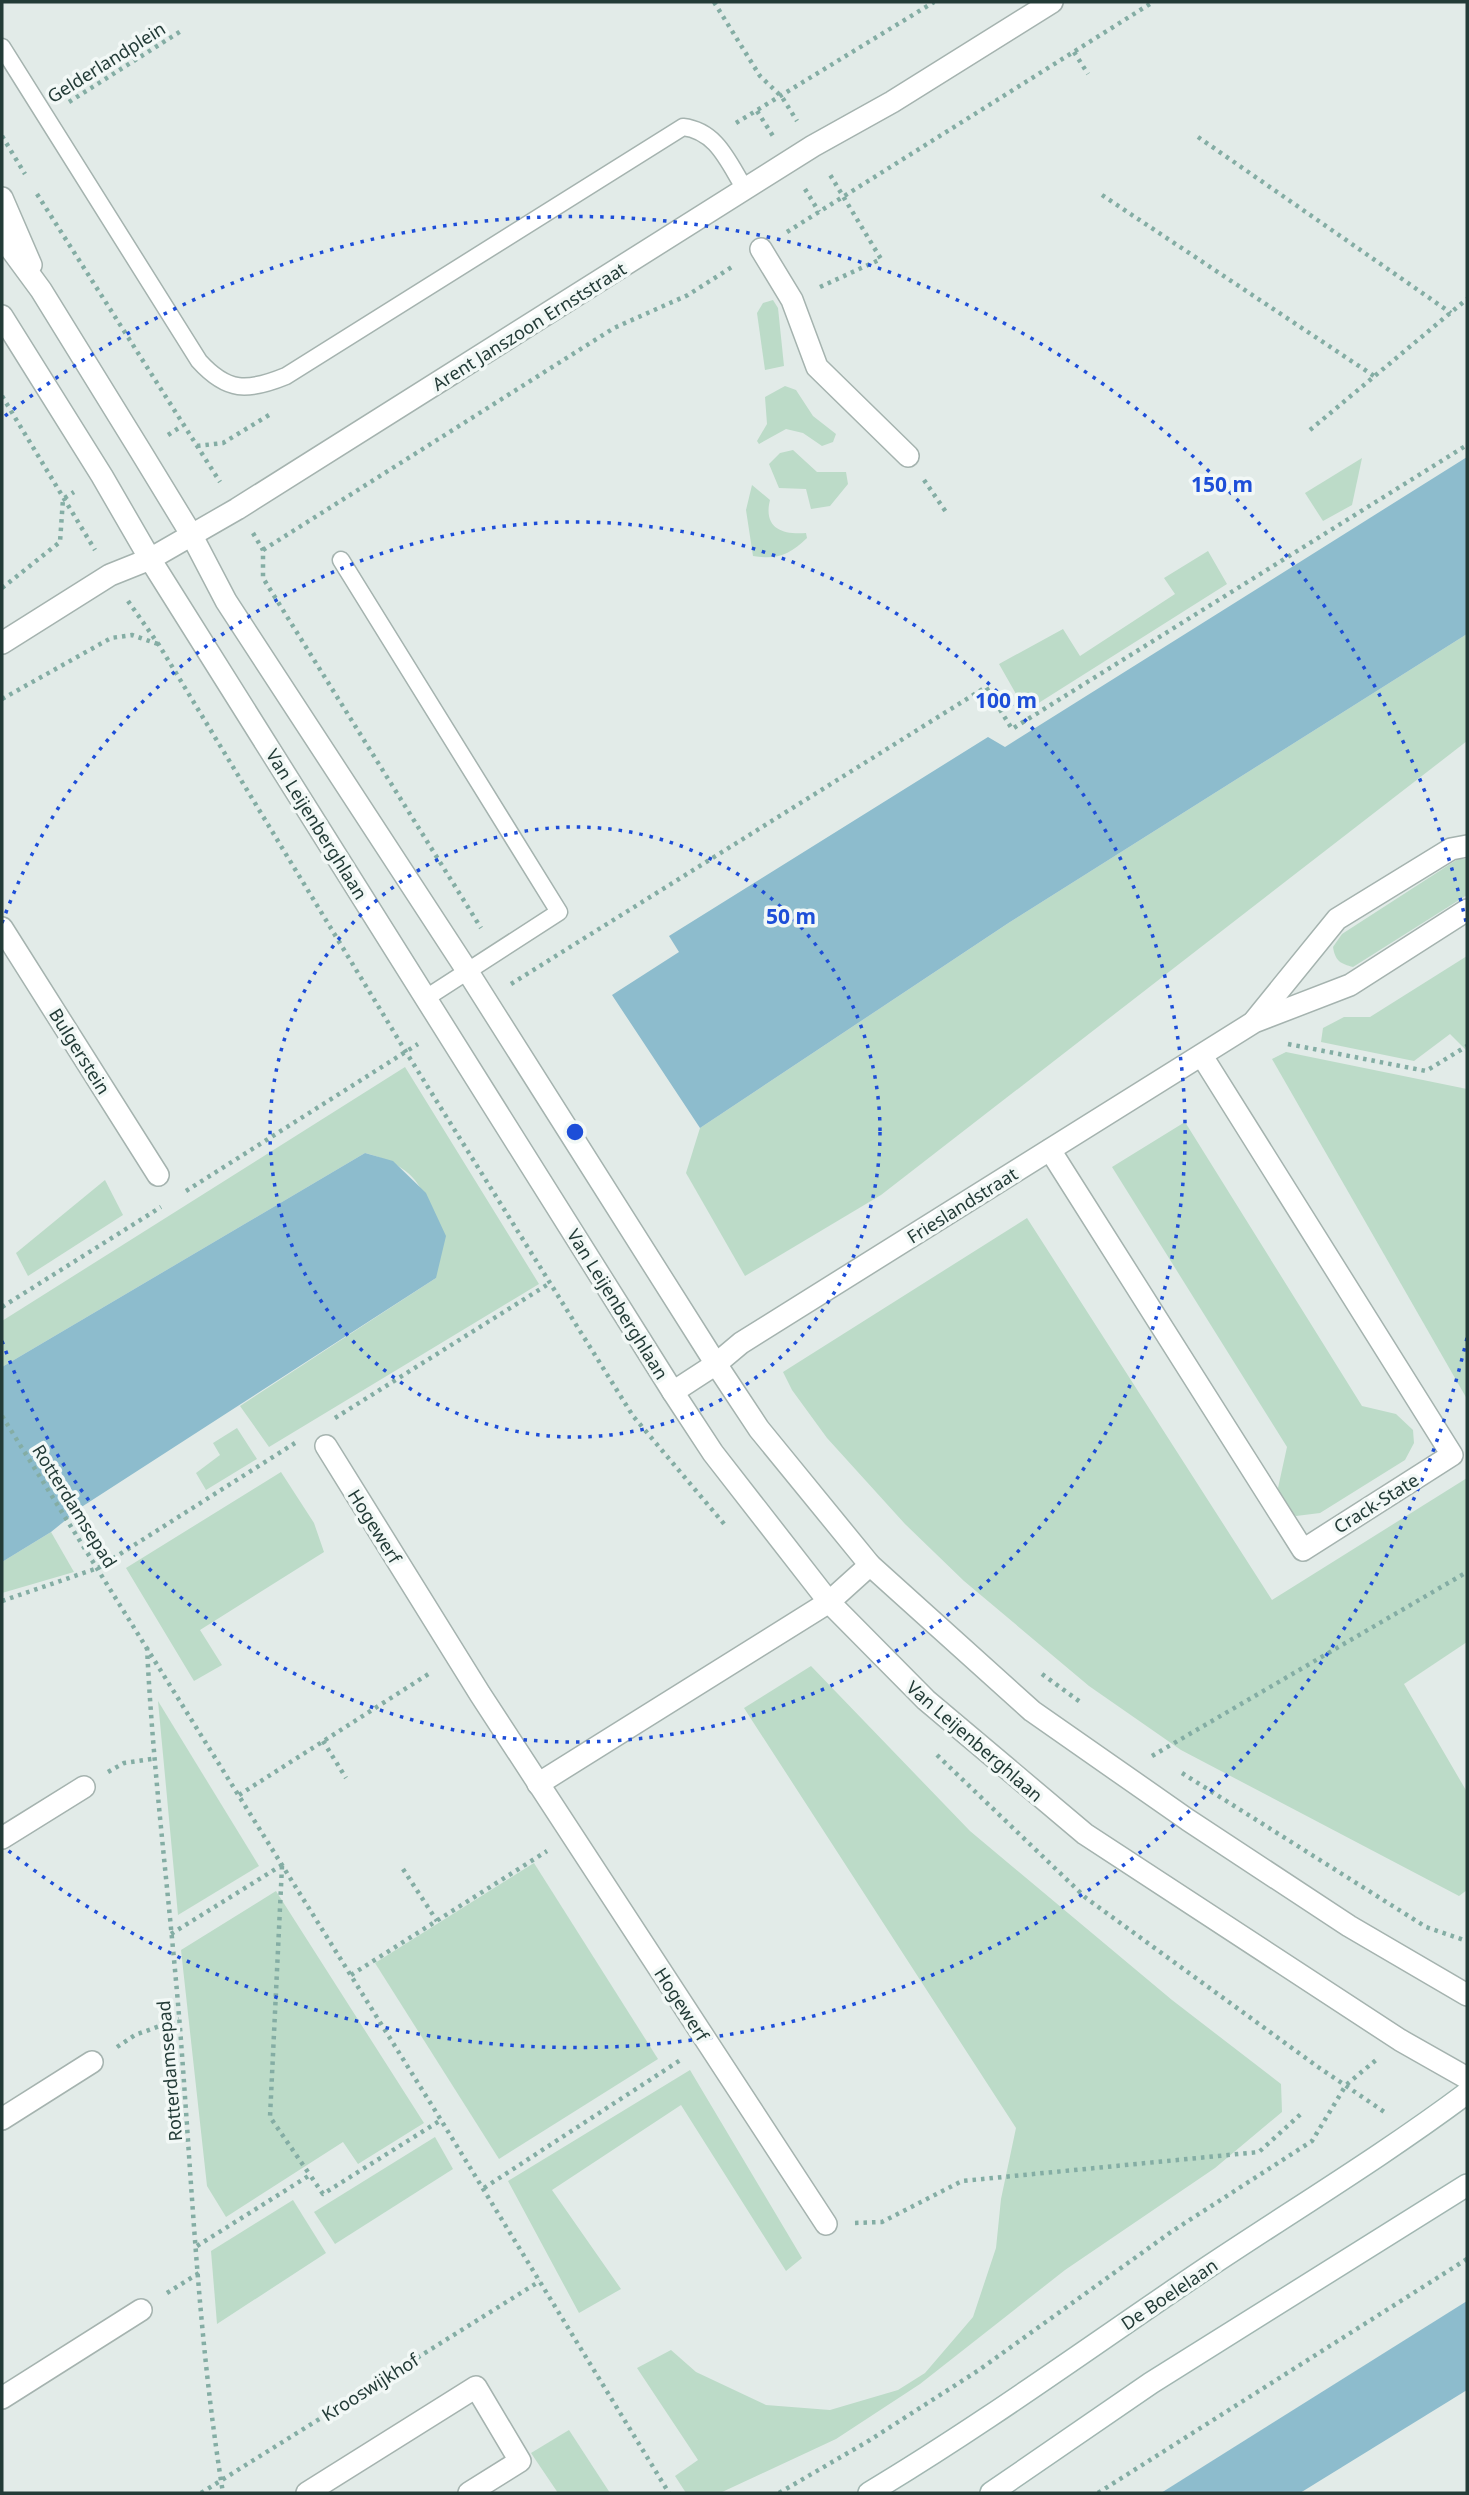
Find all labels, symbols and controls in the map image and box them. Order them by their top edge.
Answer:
street label: Gelderlandplein [42,16,170,108]
street label: Arent Janszoon Ernststraat [427,256,631,396]
text: 150 m [1191,470,1253,498]
text: 100 m [975,686,1037,714]
street label: Van Leijenberghlaan [261,744,373,904]
text: 50 m [766,902,816,930]
street label: Bulgerstein [44,1003,116,1099]
centre of rings [563,1120,587,1144]
street label: Frieslandstraat [902,1161,1022,1249]
street label: Van Leijenberghlaan [562,1224,674,1384]
street label: Rotterdamsepad [27,1440,123,1572]
street label: Crack-State [1329,1467,1423,1539]
street label: Hogewerf [343,1484,408,1568]
street label: Van Leijenberghlaan [902,1675,1048,1807]
street label: Hogewerf [649,1963,715,2046]
street label: Rotterdamsepad [151,2000,187,2142]
street label: De Boelelaan [1116,2253,1222,2335]
street label: Krooswijkhof [317,2347,424,2426]

